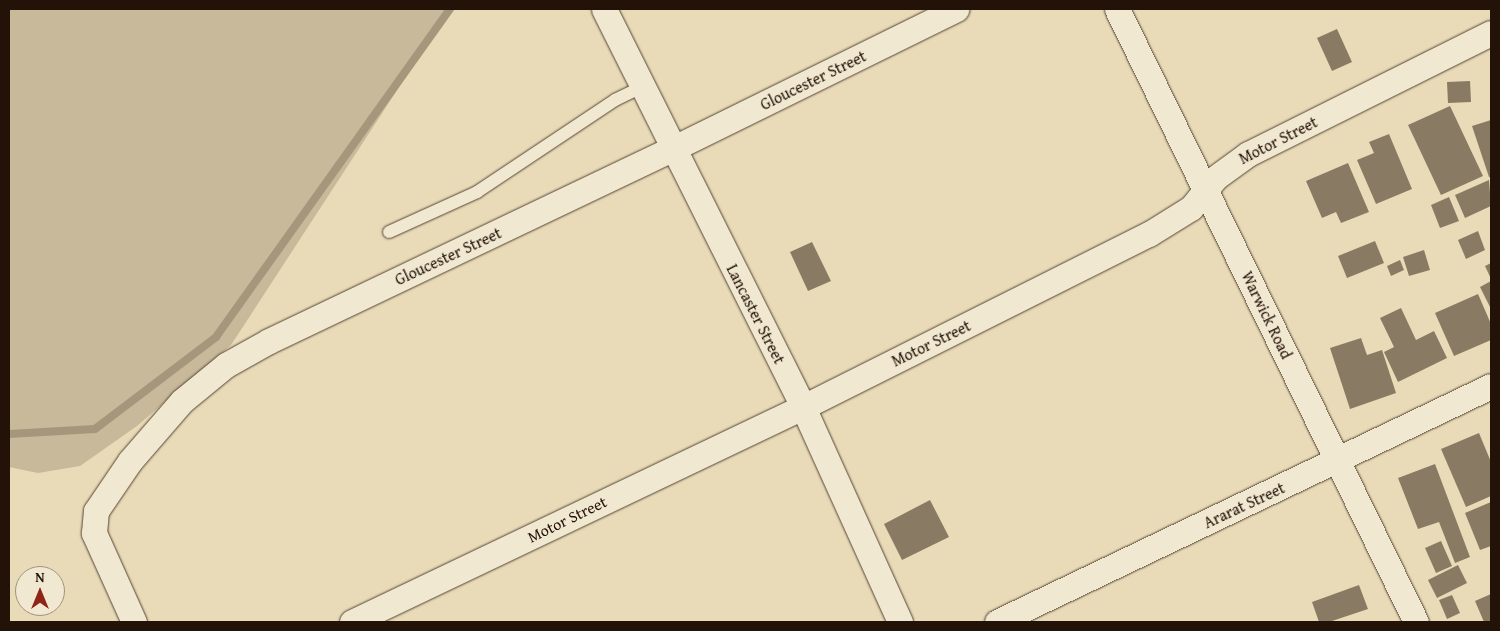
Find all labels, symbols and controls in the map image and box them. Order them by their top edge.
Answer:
street label: Gloucester Street [757,46,869,114]
street label: Motor Street [1235,112,1321,168]
street label: Gloucester Street [392,223,504,289]
street label: Lancaster Street [723,261,789,367]
street label: Warwick Road [1238,268,1296,362]
street label: Motor Street [888,316,974,370]
street label: Ararat Street [1200,478,1288,532]
street label: Motor Street [524,492,610,546]
north arrow [15,566,65,616]
text: N [35,567,45,587]

